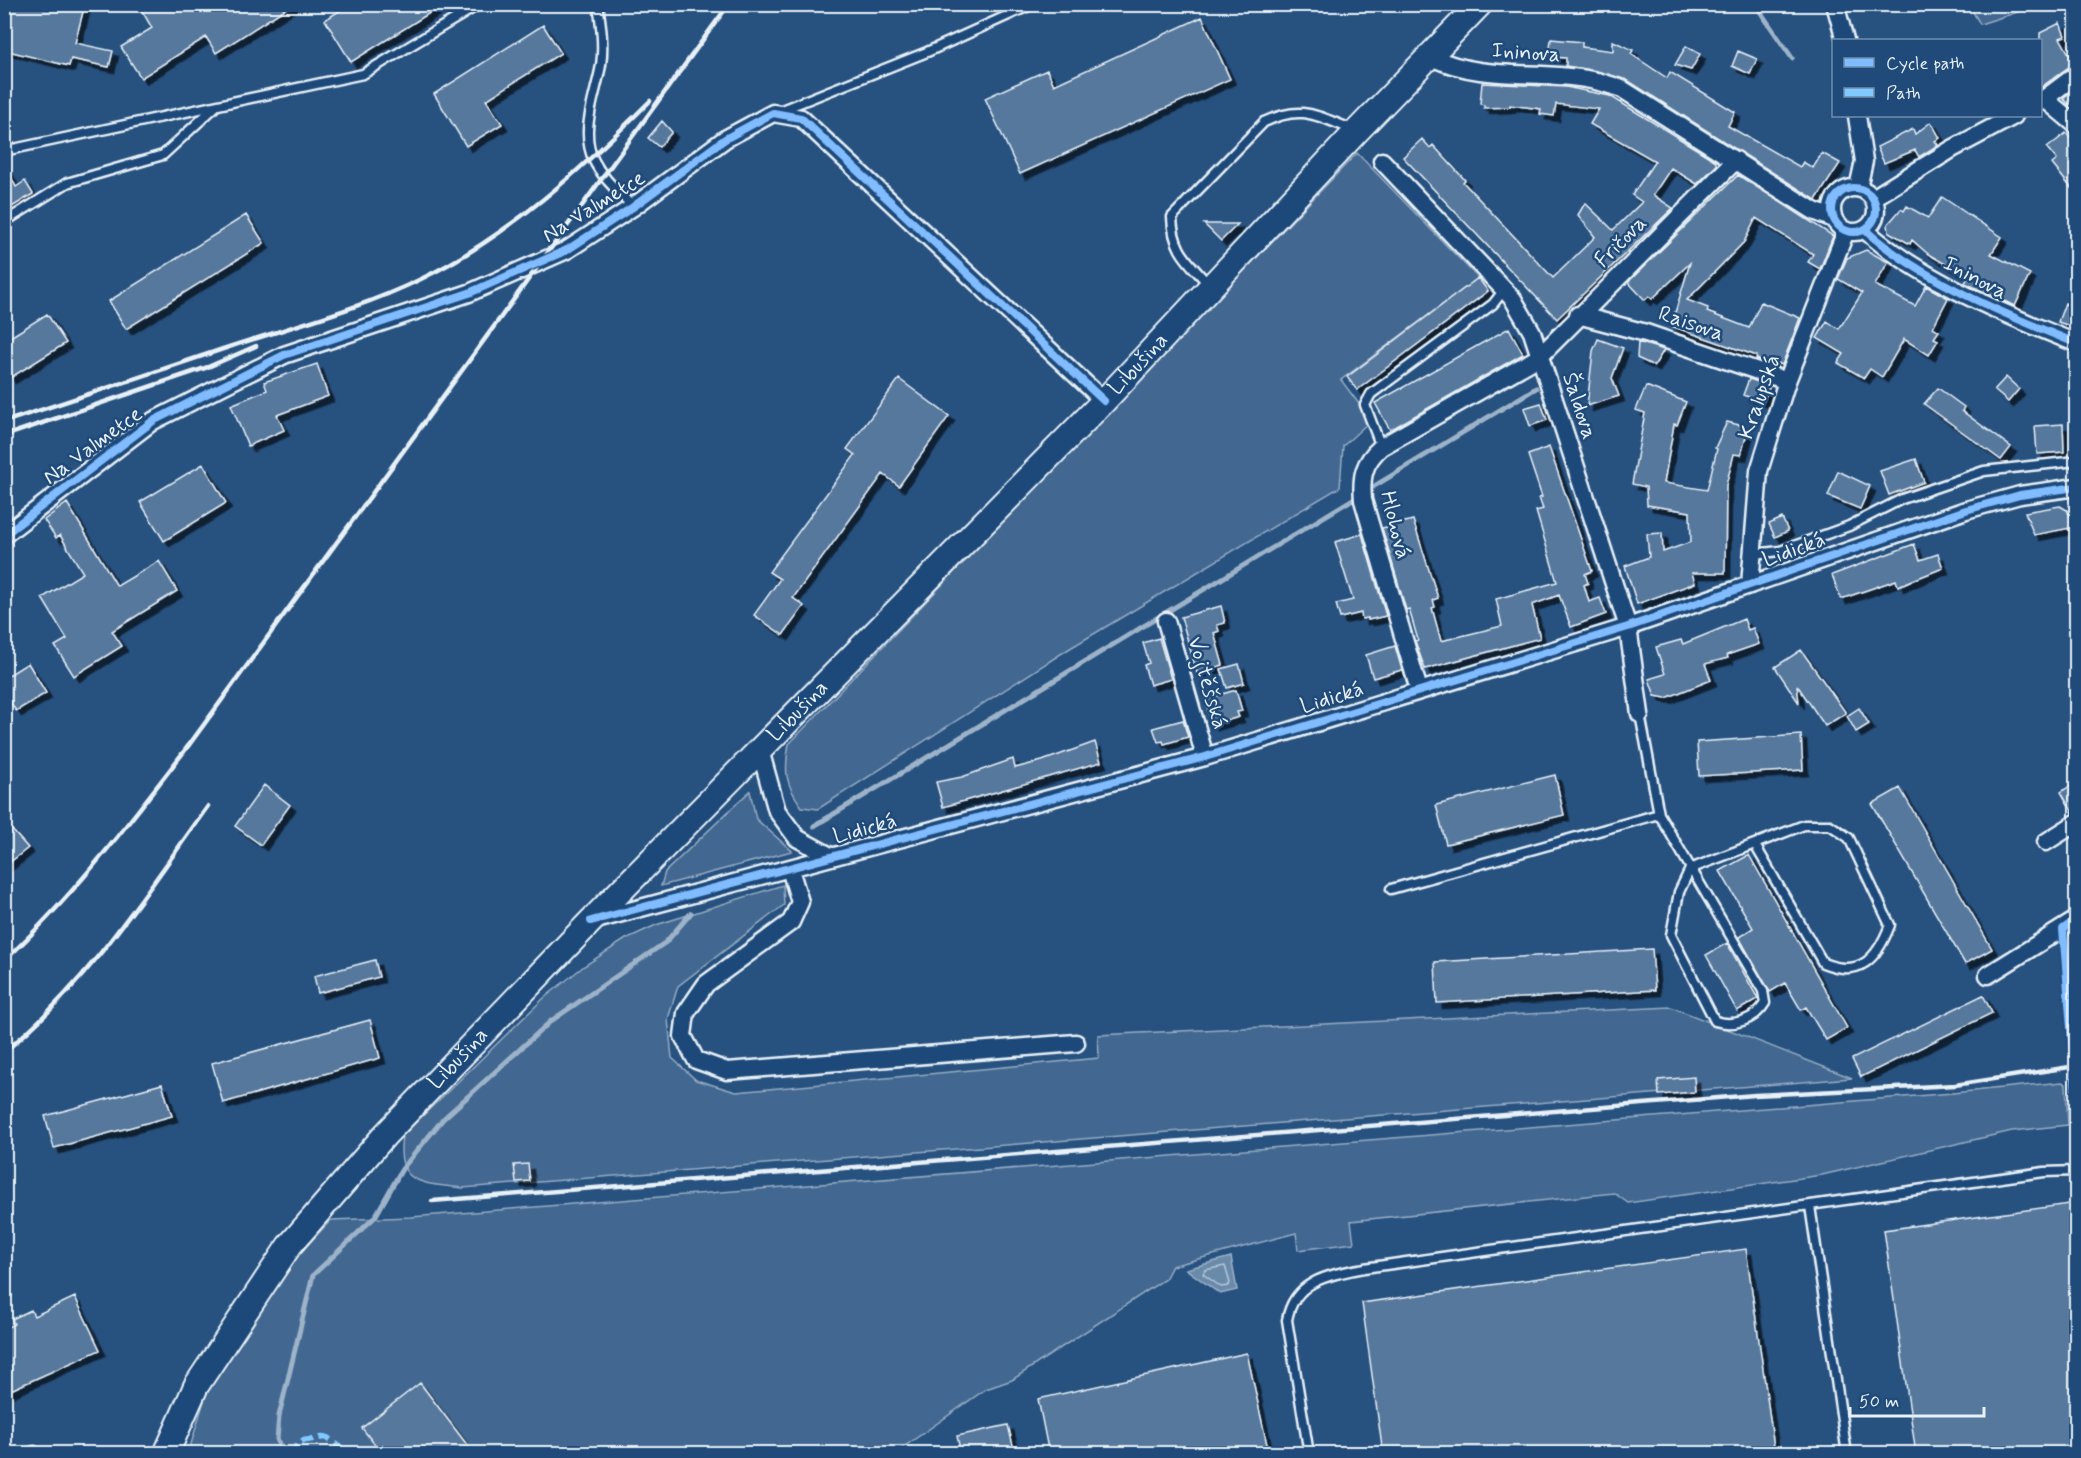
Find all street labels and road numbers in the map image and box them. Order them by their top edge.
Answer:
street label: Ininova [1491,37,1561,69]
street label: Na Valmetce [537,164,651,250]
street label: Fričova [1589,210,1653,274]
street label: Ininova [1938,250,2012,306]
street label: Raisova [1654,300,1728,348]
street label: Libušina [1102,327,1175,402]
street label: Kralupská [1732,351,1788,443]
street label: Šaldova [1555,369,1603,443]
street label: Na Valmetce [38,400,148,491]
street label: Hlohová [1373,488,1417,562]
street label: Lidická [1759,526,1829,574]
street label: Vojtěšská [1179,633,1234,733]
street label: Libušina [761,674,835,748]
street label: Lidická [1297,675,1367,721]
street label: Lidická [830,807,900,851]
street label: Libušina [422,1022,495,1096]

